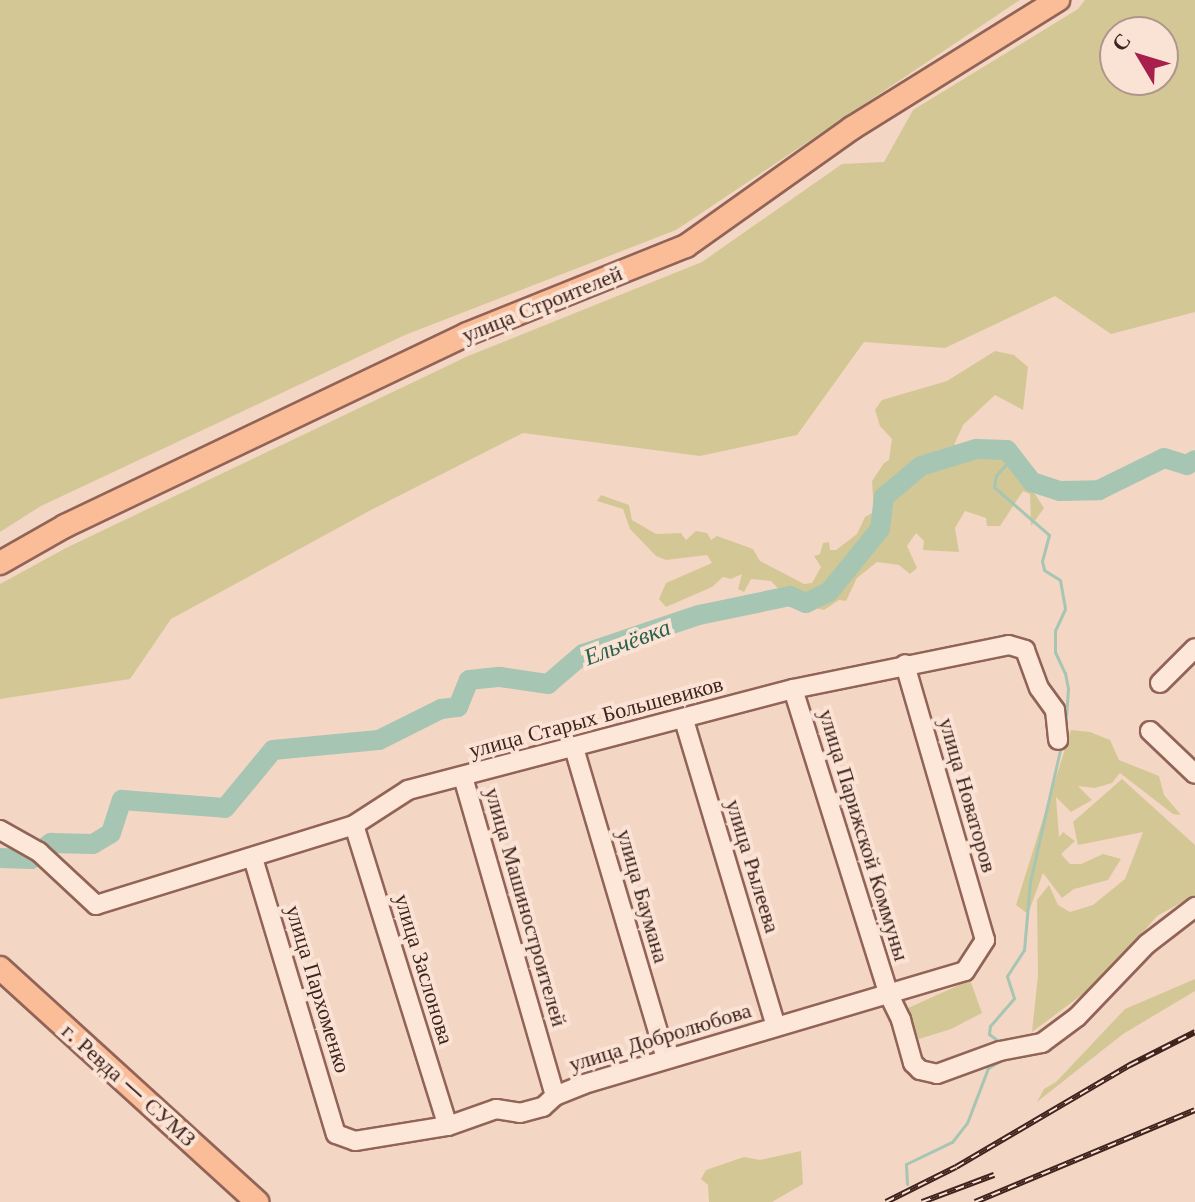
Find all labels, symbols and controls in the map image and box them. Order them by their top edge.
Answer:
north arrow [1099,16,1179,96]
text: С [1106,28,1137,57]
street label: улица Строителей [458,260,626,348]
water label: Ельчёвка [580,612,674,672]
street label: улица Старых Большевиков [466,670,726,764]
street label: улица Парижской Коммуны [813,706,915,964]
street label: улица Новаторов [933,715,1003,875]
street label: улица Машиностроителей [479,784,573,1030]
street label: улица Рылеева [720,796,786,936]
street label: улица Баумана [611,826,675,966]
street label: улица Заслонова [389,891,459,1047]
street label: улица Пархоменко [280,902,356,1076]
street label: улица Добролюбова [566,997,754,1077]
street label: г. Ревда — СУМЗ [57,1018,201,1152]

